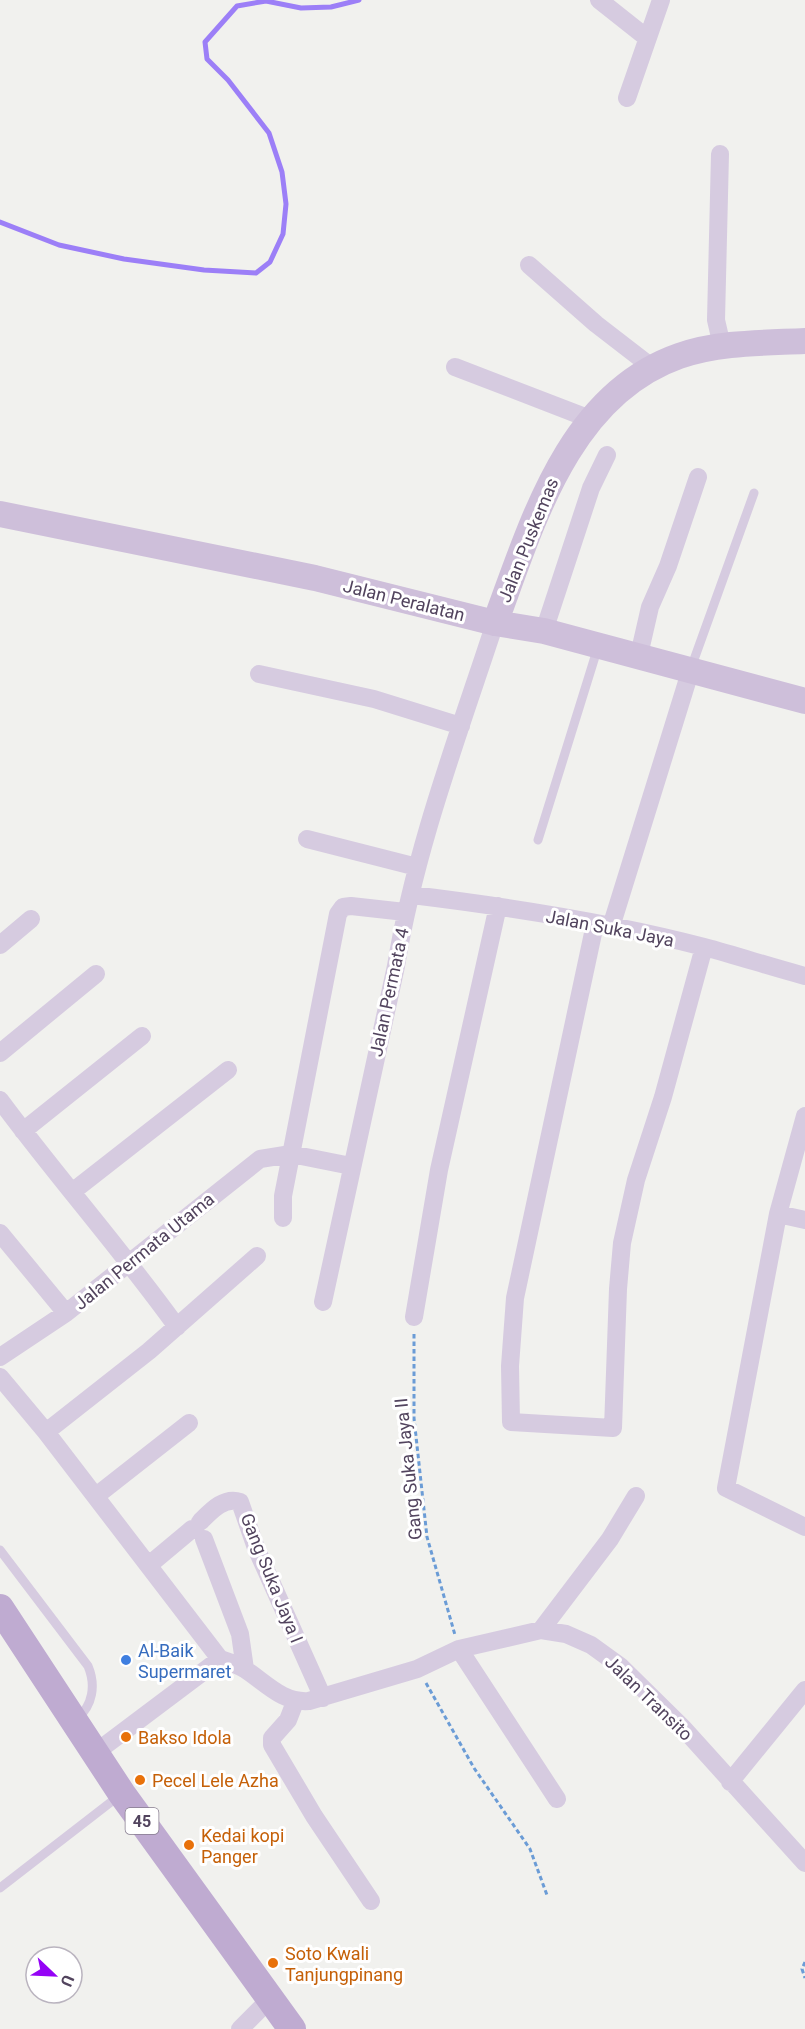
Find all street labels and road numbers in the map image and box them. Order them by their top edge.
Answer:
street label: Jalan Puskemas [493,475,563,605]
street label: Jalan Peralatan [341,575,467,625]
street label: Jalan Suka Jaya [544,905,676,951]
street label: Jalan Permata 4 [365,926,413,1058]
street label: Jalan Permata Utama [70,1188,218,1314]
street label: Gang Suka Jaya II [390,1397,426,1541]
street label: Gang Suka Jaya I [236,1510,308,1646]
street label: Jalan Transito [601,1651,697,1745]
road number: 45 [126,1808,158,1834]

